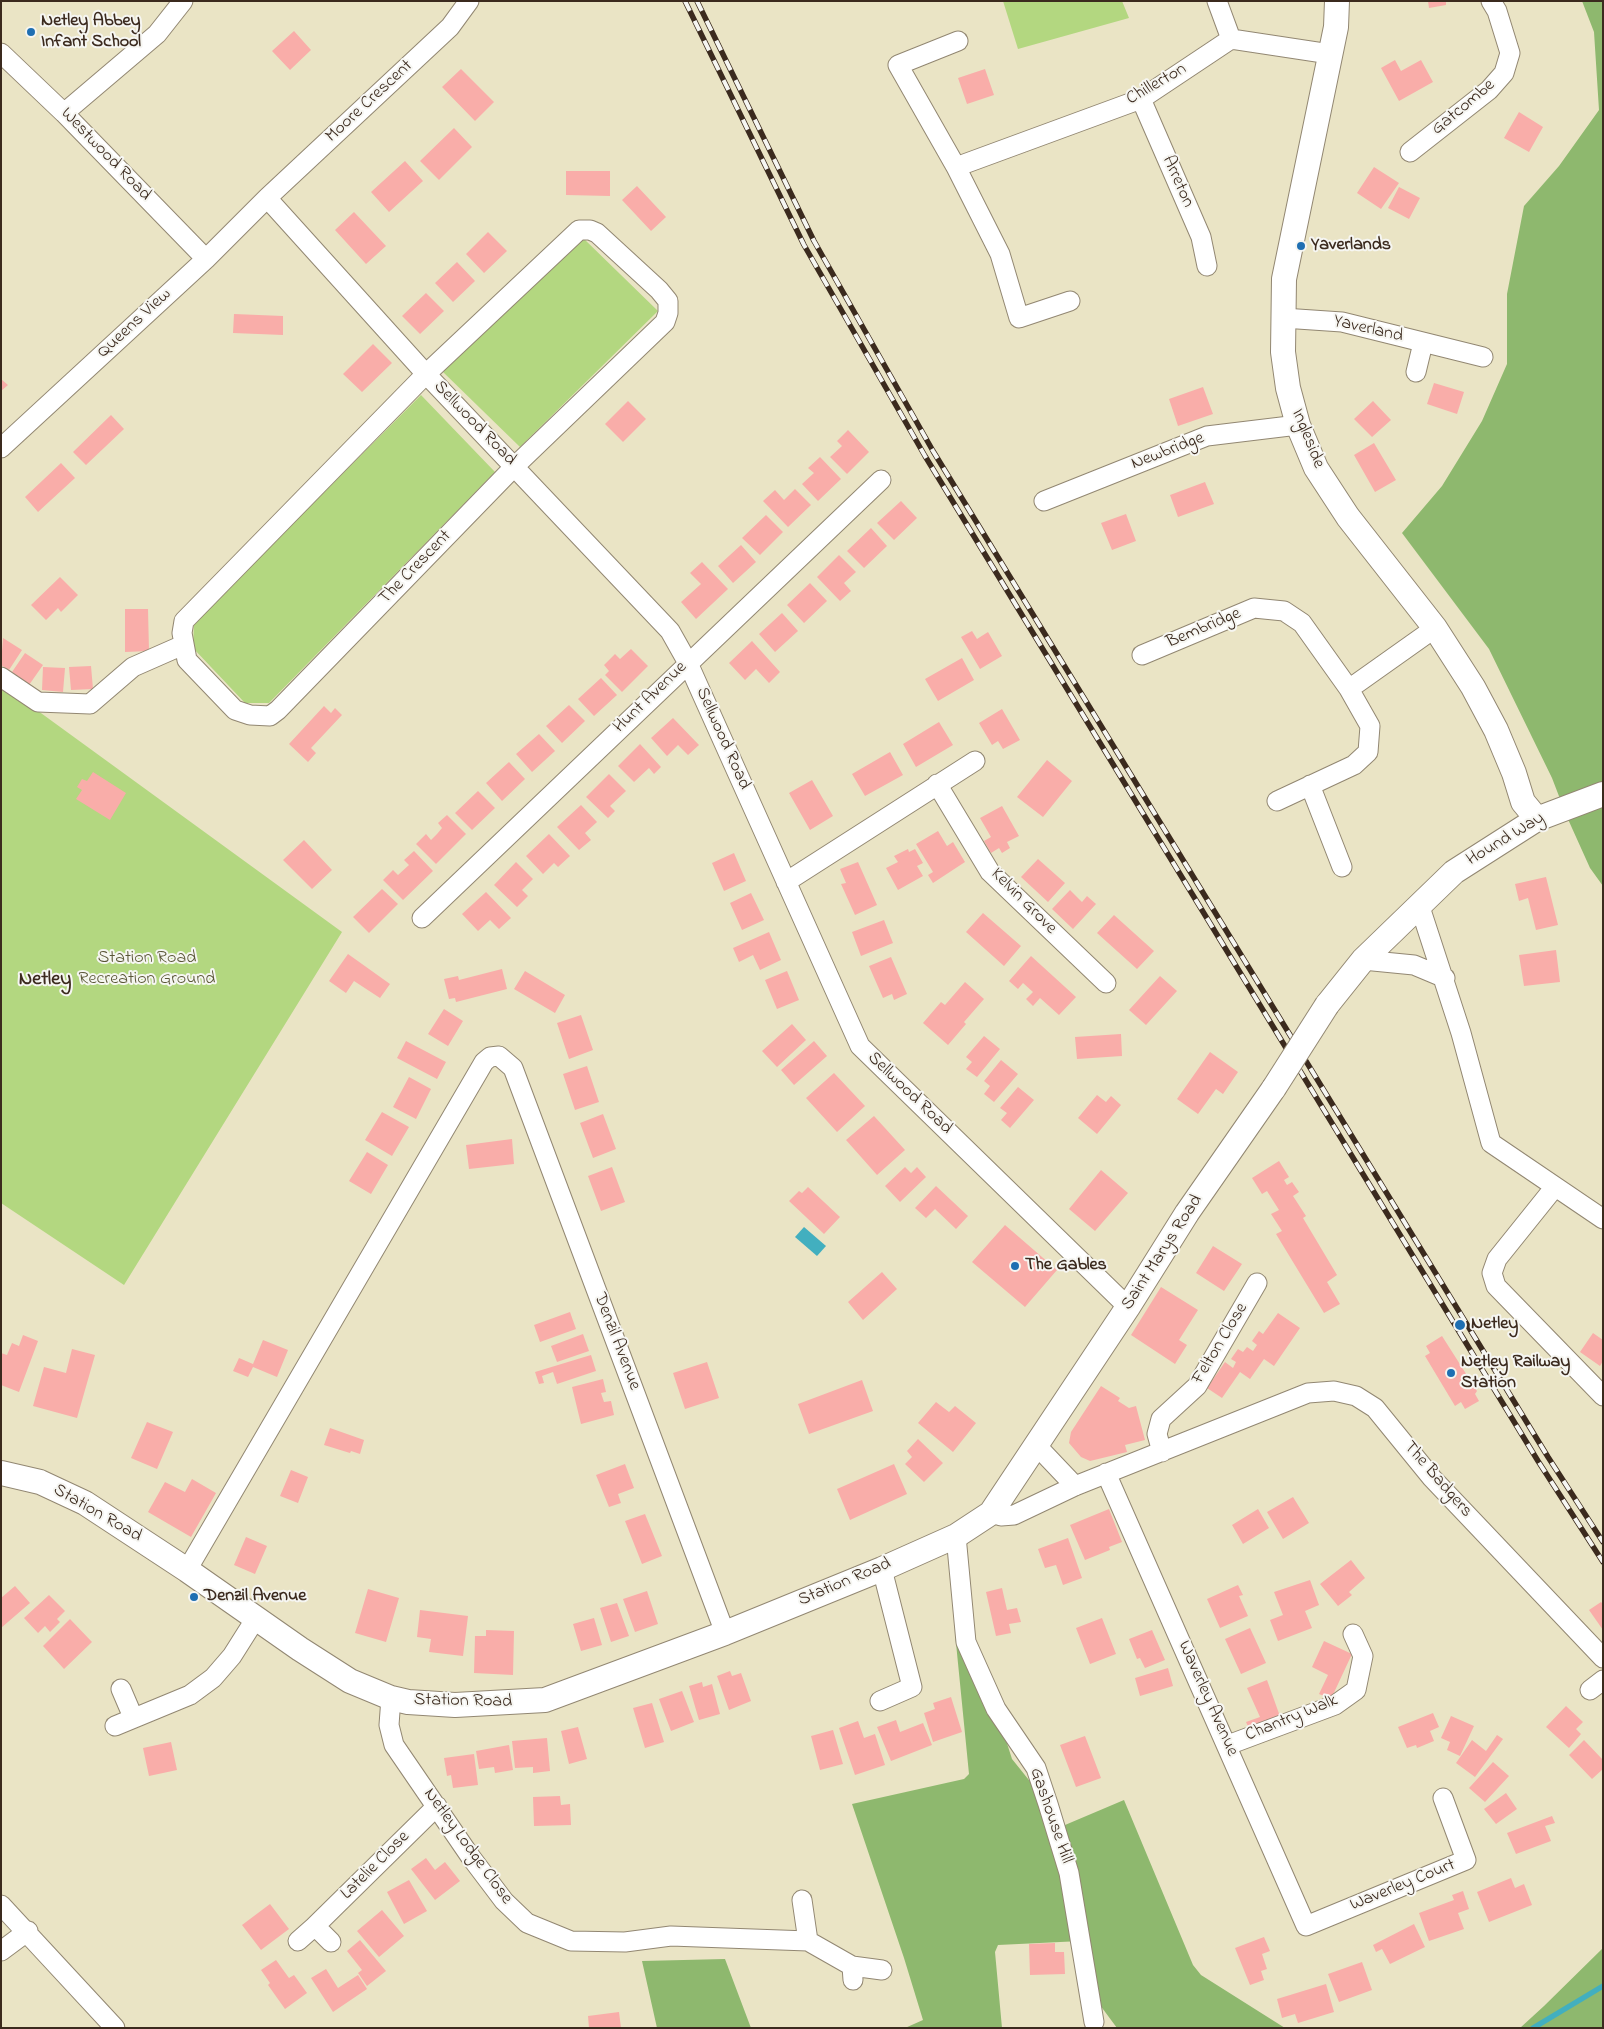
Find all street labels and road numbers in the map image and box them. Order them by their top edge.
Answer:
street label: Moore Crescent [322,56,418,148]
street label: Chillerton [1123,59,1191,111]
street label: Gatcombe [1428,75,1500,141]
street label: Westwood Road [55,104,155,206]
street label: Arreton [1156,153,1198,211]
street label: Queens View [94,284,176,364]
street label: Yaverland [1331,312,1405,348]
street label: Sellwood Road [428,377,520,471]
street label: Ingleside [1285,406,1329,472]
street label: Newbridge [1129,428,1207,476]
street label: The Crescent [375,526,457,610]
street label: Bembridge [1164,604,1244,654]
street label: Hunt Avenue [610,658,692,738]
street label: Sellwood Road [690,684,754,794]
street label: Hound Way [1463,808,1549,872]
street label: Kelvin Grove [985,864,1061,940]
street label: Sellwood Road [862,1048,956,1140]
street label: Saint Marys Road [1118,1191,1208,1315]
street label: Denzil Avenue [588,1290,644,1394]
street label: Felton Close [1188,1299,1254,1389]
street label: The Badgers [1398,1437,1476,1523]
street label: Station Road [49,1480,145,1548]
street label: Station Road [795,1554,895,1612]
street label: Waverley Avenue [1172,1638,1242,1760]
street label: Station Road [414,1690,512,1714]
street label: Chantry Walk [1243,1691,1341,1747]
street label: Gashouse Hill [1024,1765,1076,1867]
street label: Netley Lodge Close [418,1785,516,1909]
street label: Latelie Close [337,1827,415,1905]
street label: Waverley Court [1347,1855,1459,1917]

